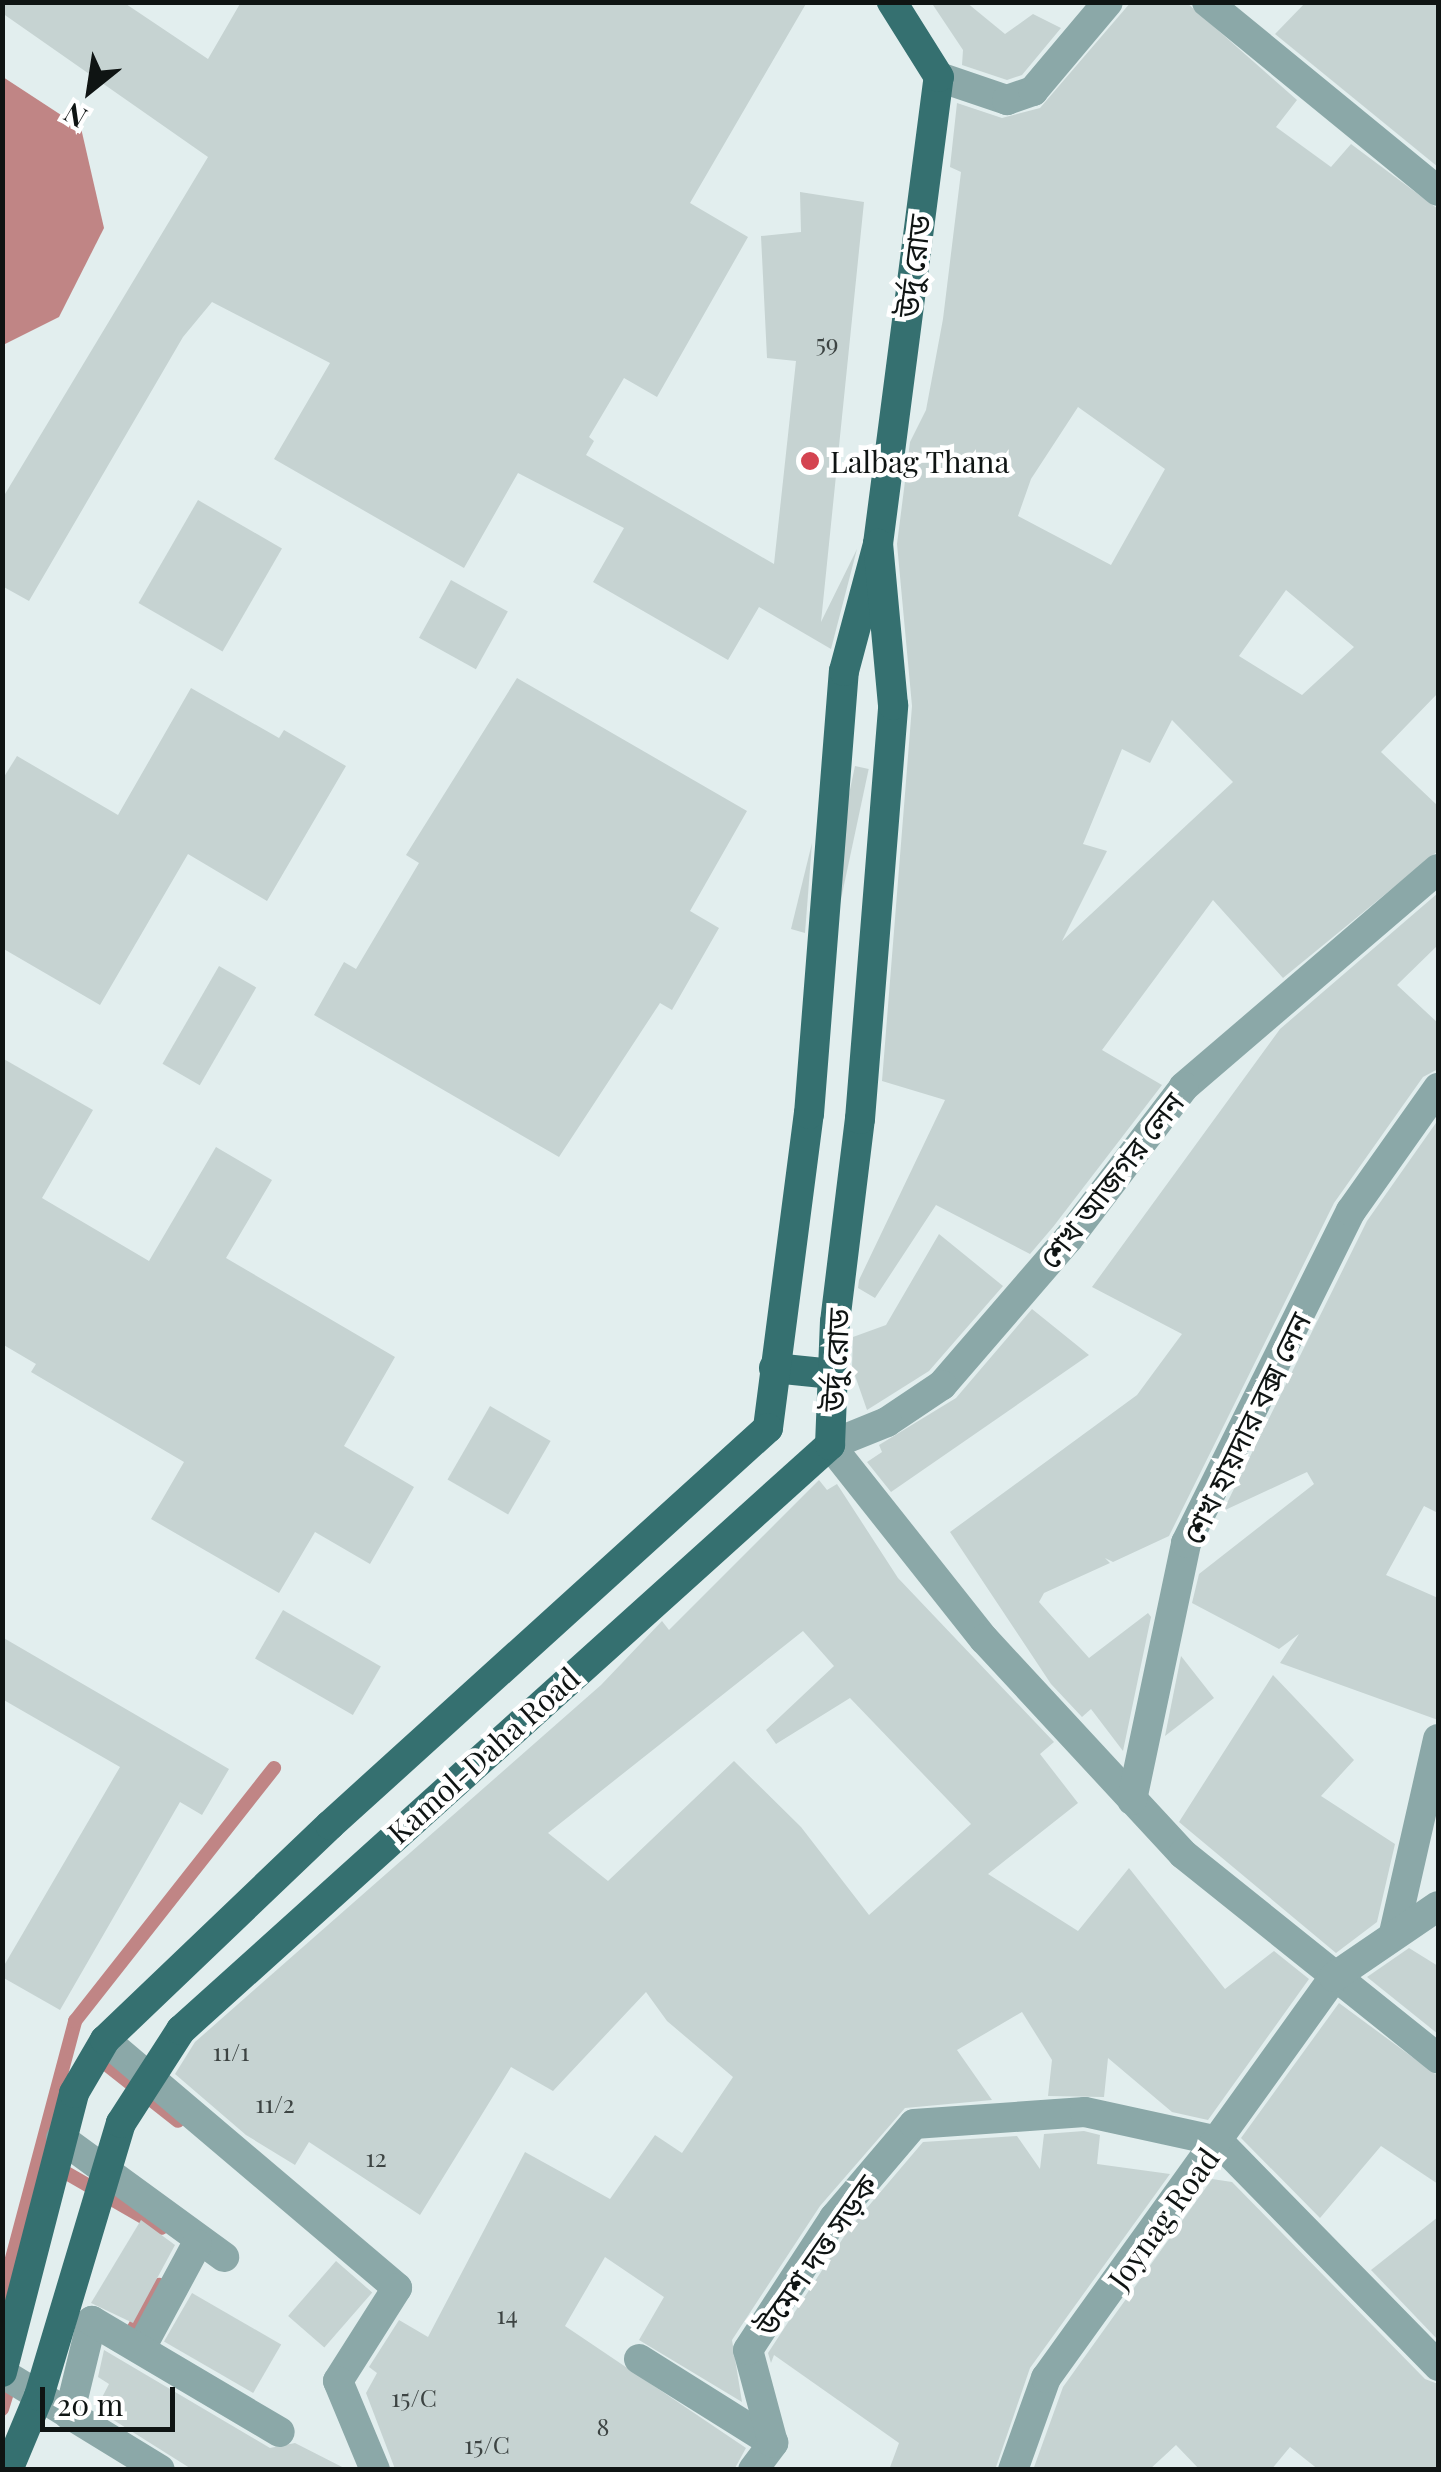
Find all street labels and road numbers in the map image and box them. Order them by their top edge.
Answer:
street label: উর্দু রোড [889,212,937,320]
street label: শেখ আজগর লেন [1031,1085,1191,1275]
street label: শেখ হায়দার বক্স লেন [1174,1306,1318,1550]
street label: উর্দু রোড [814,1307,856,1413]
street label: Kamol-Daha Road [380,1659,586,1851]
street label: Joynag Road [1100,2141,1226,2295]
street label: উমেশ দত্ত সড়ক [747,2168,885,2342]

